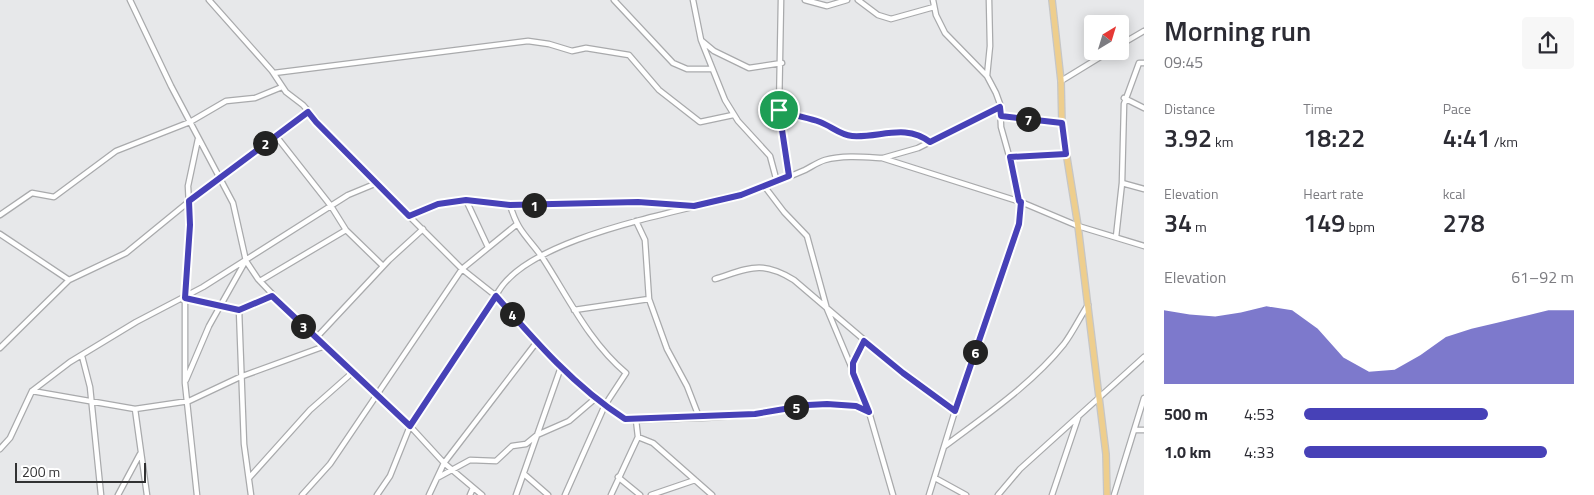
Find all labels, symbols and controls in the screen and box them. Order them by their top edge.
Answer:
text: Morning run [1164,9,1311,52]
north arrow [1084,15,1129,60]
map controls [1084,15,1129,60]
button: share [1522,17,1574,69]
text: 09:45 [1164,50,1203,74]
pin [758,89,800,131]
icon: arrive [765,96,793,124]
text: Distance [1164,98,1215,119]
text: Time [1303,98,1333,119]
text: Pace [1443,98,1471,119]
pin: 7 [1016,106,1040,132]
text: 7 [1025,109,1032,130]
text: 3.92 [1164,119,1212,157]
text: 18:22 [1303,119,1365,157]
text: 4:41 [1443,119,1491,157]
pin: 2 [252,130,278,156]
text: km [1212,131,1233,152]
text: /km [1491,131,1518,152]
text: 2 [262,133,269,154]
text: Elevation [1164,183,1218,204]
text: Heart rate [1303,183,1363,204]
text: kcal [1443,183,1466,204]
pin: 1 [522,192,546,218]
text: 1 [531,195,538,216]
text: 34 [1164,204,1192,242]
text: 149 [1303,204,1345,242]
text: 278 [1443,204,1485,242]
text: m [1192,216,1207,237]
text: bpm [1345,216,1375,237]
text: Elevation [1164,265,1226,289]
text: 61–92 m [1511,265,1574,289]
pin: 4 [500,302,524,326]
text: 4 [509,304,516,325]
pin: 3 [290,314,316,338]
text: 3 [300,316,307,337]
pin: 6 [962,340,988,364]
text: 6 [972,342,979,363]
pin: 5 [784,394,808,420]
text: 5 [793,397,800,418]
text: 500 m [1164,402,1208,426]
text: 4:53 [1244,402,1274,426]
text: 1.0 km [1164,440,1211,464]
text: 4:33 [1244,440,1274,464]
scale bar [15,460,146,483]
text: 200 m [22,461,60,482]

